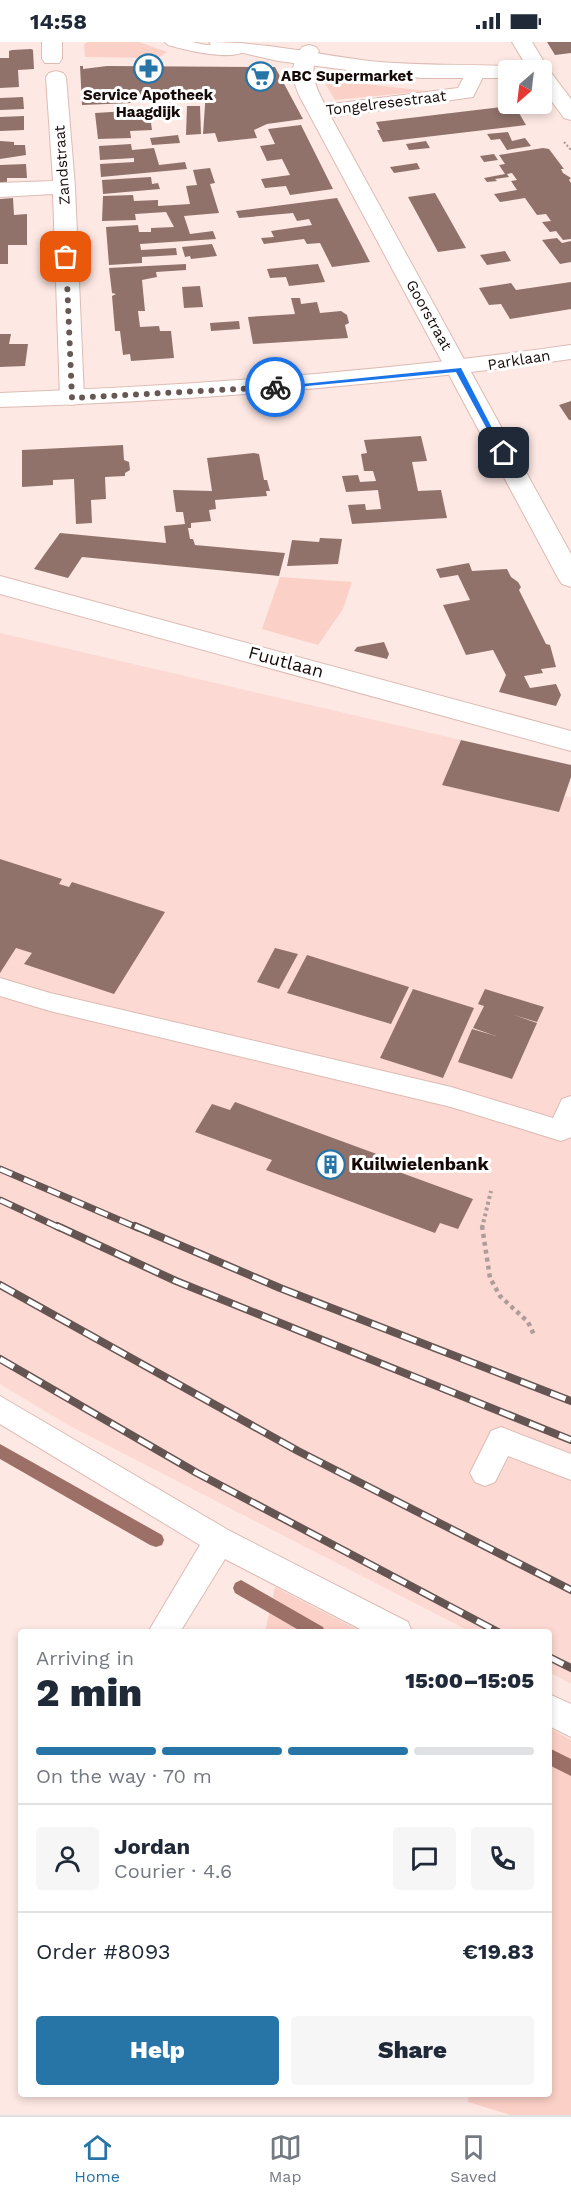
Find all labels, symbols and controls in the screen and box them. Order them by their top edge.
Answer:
text: 14:58 [30,9,87,34]
pharmacy icon: Service Apotheek Haagdijk [132,52,164,84]
supermarket icon: ABC Supermarket [244,60,276,92]
north arrow [498,60,552,114]
map controls [498,60,552,114]
place label: ABC Supermarket [281,67,413,85]
place label: Service Apotheek Haagdijk [83,86,214,121]
street label: Tongelresestraat [325,87,448,119]
street label: Zandstraat [50,124,74,205]
pin [40,231,91,282]
icon: bag [49,240,82,273]
street label: Goorstraat [402,277,456,354]
street label: Parklaan [486,346,552,374]
courier [245,357,305,417]
icon: bike [259,371,292,404]
pin [478,427,529,478]
icon: home [487,436,520,469]
street label: Fuutlaan [246,641,326,682]
building icon: Kuilwielenbank [314,1148,346,1180]
place label: Kuilwielenbank [351,1153,489,1174]
text: Arriving in [36,1646,134,1670]
text: 15:00–15:05 [405,1668,534,1693]
text: 2 min [36,1670,142,1715]
text: On the way · 70 m [36,1764,212,1788]
button: person [36,1827,99,1890]
button: chat [393,1827,456,1890]
button: phone [471,1827,534,1890]
text: Jordan [114,1834,190,1859]
text: Courier · 4.6 [114,1859,232,1883]
text: Order #8093 [36,1939,171,1964]
text: €19.83 [463,1939,534,1964]
button: Help [36,2016,279,2085]
button: Share [291,2016,534,2085]
tab: Home [74,2131,120,2186]
tab: Map [269,2131,302,2186]
tab: Saved [450,2131,497,2186]

